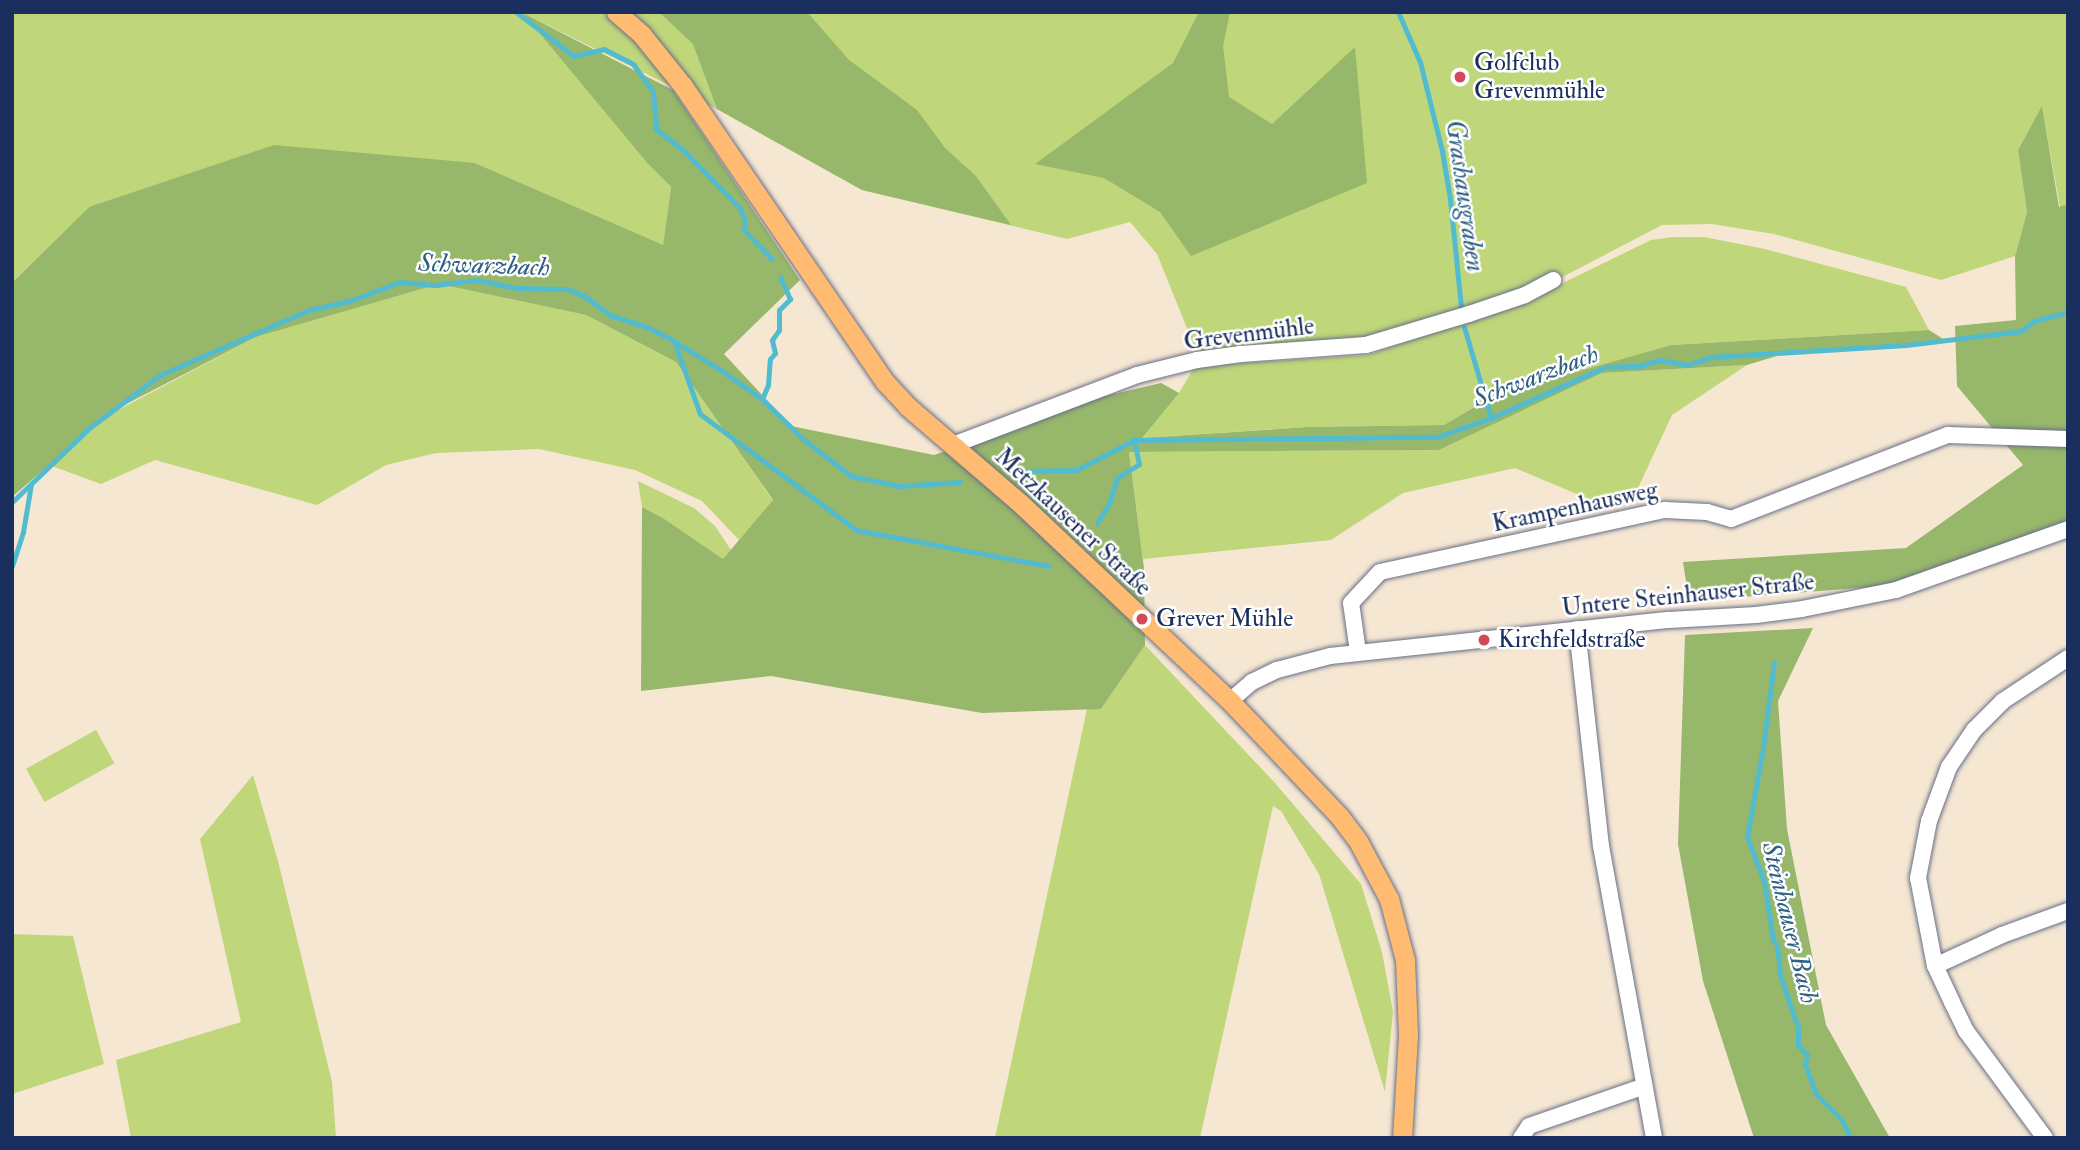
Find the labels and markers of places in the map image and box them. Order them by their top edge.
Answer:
place label: Golfclub Grevenmühle [1474,49,1605,105]
marker: Golfclub Grevenmühle [1452,69,1468,85]
place label: Grever Mühle [1156,605,1293,633]
marker: Grever Mühle [1134,611,1150,627]
place label: Kirchfeldstraße [1498,626,1646,654]
marker: Kirchfeldstraße [1476,632,1492,648]

